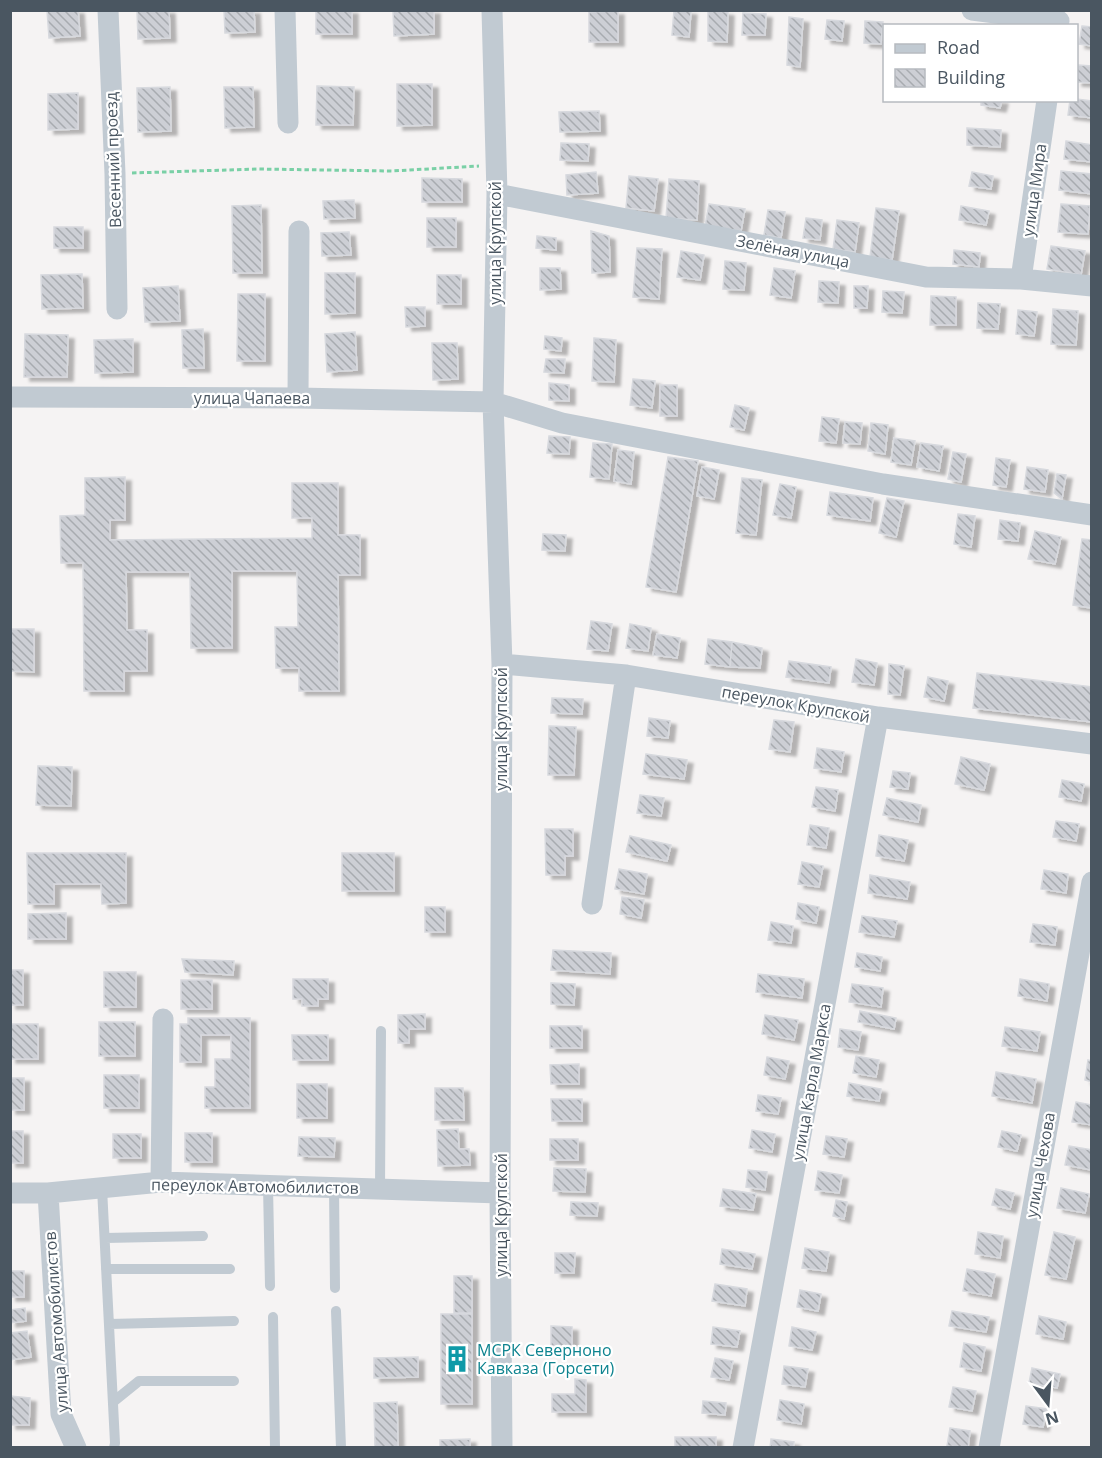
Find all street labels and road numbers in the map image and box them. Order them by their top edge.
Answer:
street label: Весенний проезд [100,92,126,228]
street label: улица Мира [1017,142,1051,238]
street label: улица Крупской [484,181,506,305]
street label: Зелёная улица [735,229,851,273]
street label: улица Чапаева [194,387,310,409]
street label: улица Крупской [490,667,512,791]
street label: переулок Крупской [720,680,872,728]
street label: улица Карла Маркса [786,1002,836,1162]
street label: улица Чехова [1020,1111,1060,1219]
street label: улица Крупской [490,1153,512,1277]
street label: переулок Автомобилистов [151,1173,359,1199]
street label: улица Автомобилистов [39,1231,73,1413]

